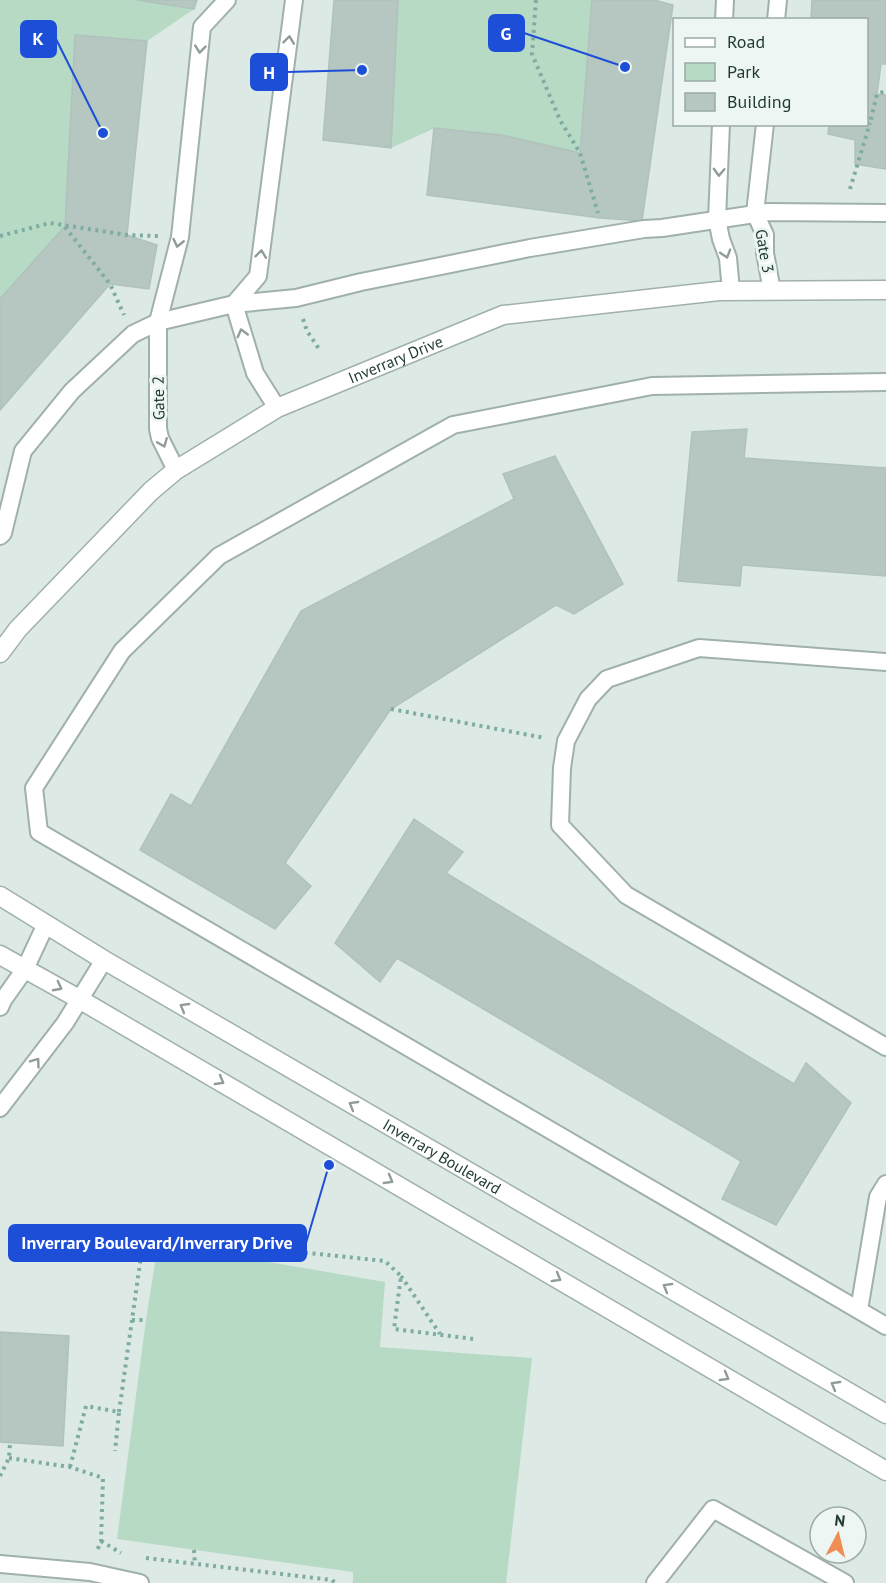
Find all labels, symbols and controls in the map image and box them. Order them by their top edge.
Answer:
callout: G [489,15,524,51]
legend [673,18,868,126]
callout: K [21,21,56,57]
text: G [501,22,512,45]
text: K [32,27,44,50]
text: Road [727,30,765,53]
one-way arrow [282,35,295,45]
one-way arrow [194,44,207,53]
callout: H [251,54,287,90]
text: Park [727,60,760,83]
text: H [263,61,275,84]
text: Building [727,90,791,113]
one-way arrow [713,167,725,176]
street label: Gate 3 [751,228,779,274]
one-way arrow [172,237,185,247]
one-way arrow [719,248,731,259]
one-way arrow [255,250,267,259]
one-way arrow [237,328,250,338]
street label: Inverrary Drive [345,331,446,388]
street label: Gate 2 [148,376,168,420]
one-way arrow [156,436,168,447]
one-way arrow [52,980,62,991]
one-way arrow [180,1002,190,1014]
one-way arrow [29,1058,40,1069]
one-way arrow [214,1074,224,1086]
one-way arrow [349,1100,359,1112]
street label: Inverrary Boulevard [379,1114,505,1198]
one-way arrow [383,1173,393,1184]
callout: Inverrary Boulevard/Inverrary Drive [9,1225,306,1261]
text: Inverrary Boulevard/Inverrary Drive [21,1231,293,1254]
one-way arrow [551,1271,561,1283]
one-way arrow [663,1283,673,1294]
one-way arrow [719,1370,729,1381]
one-way arrow [831,1380,841,1392]
north arrow [808,1505,868,1565]
text: N [833,1510,846,1531]

